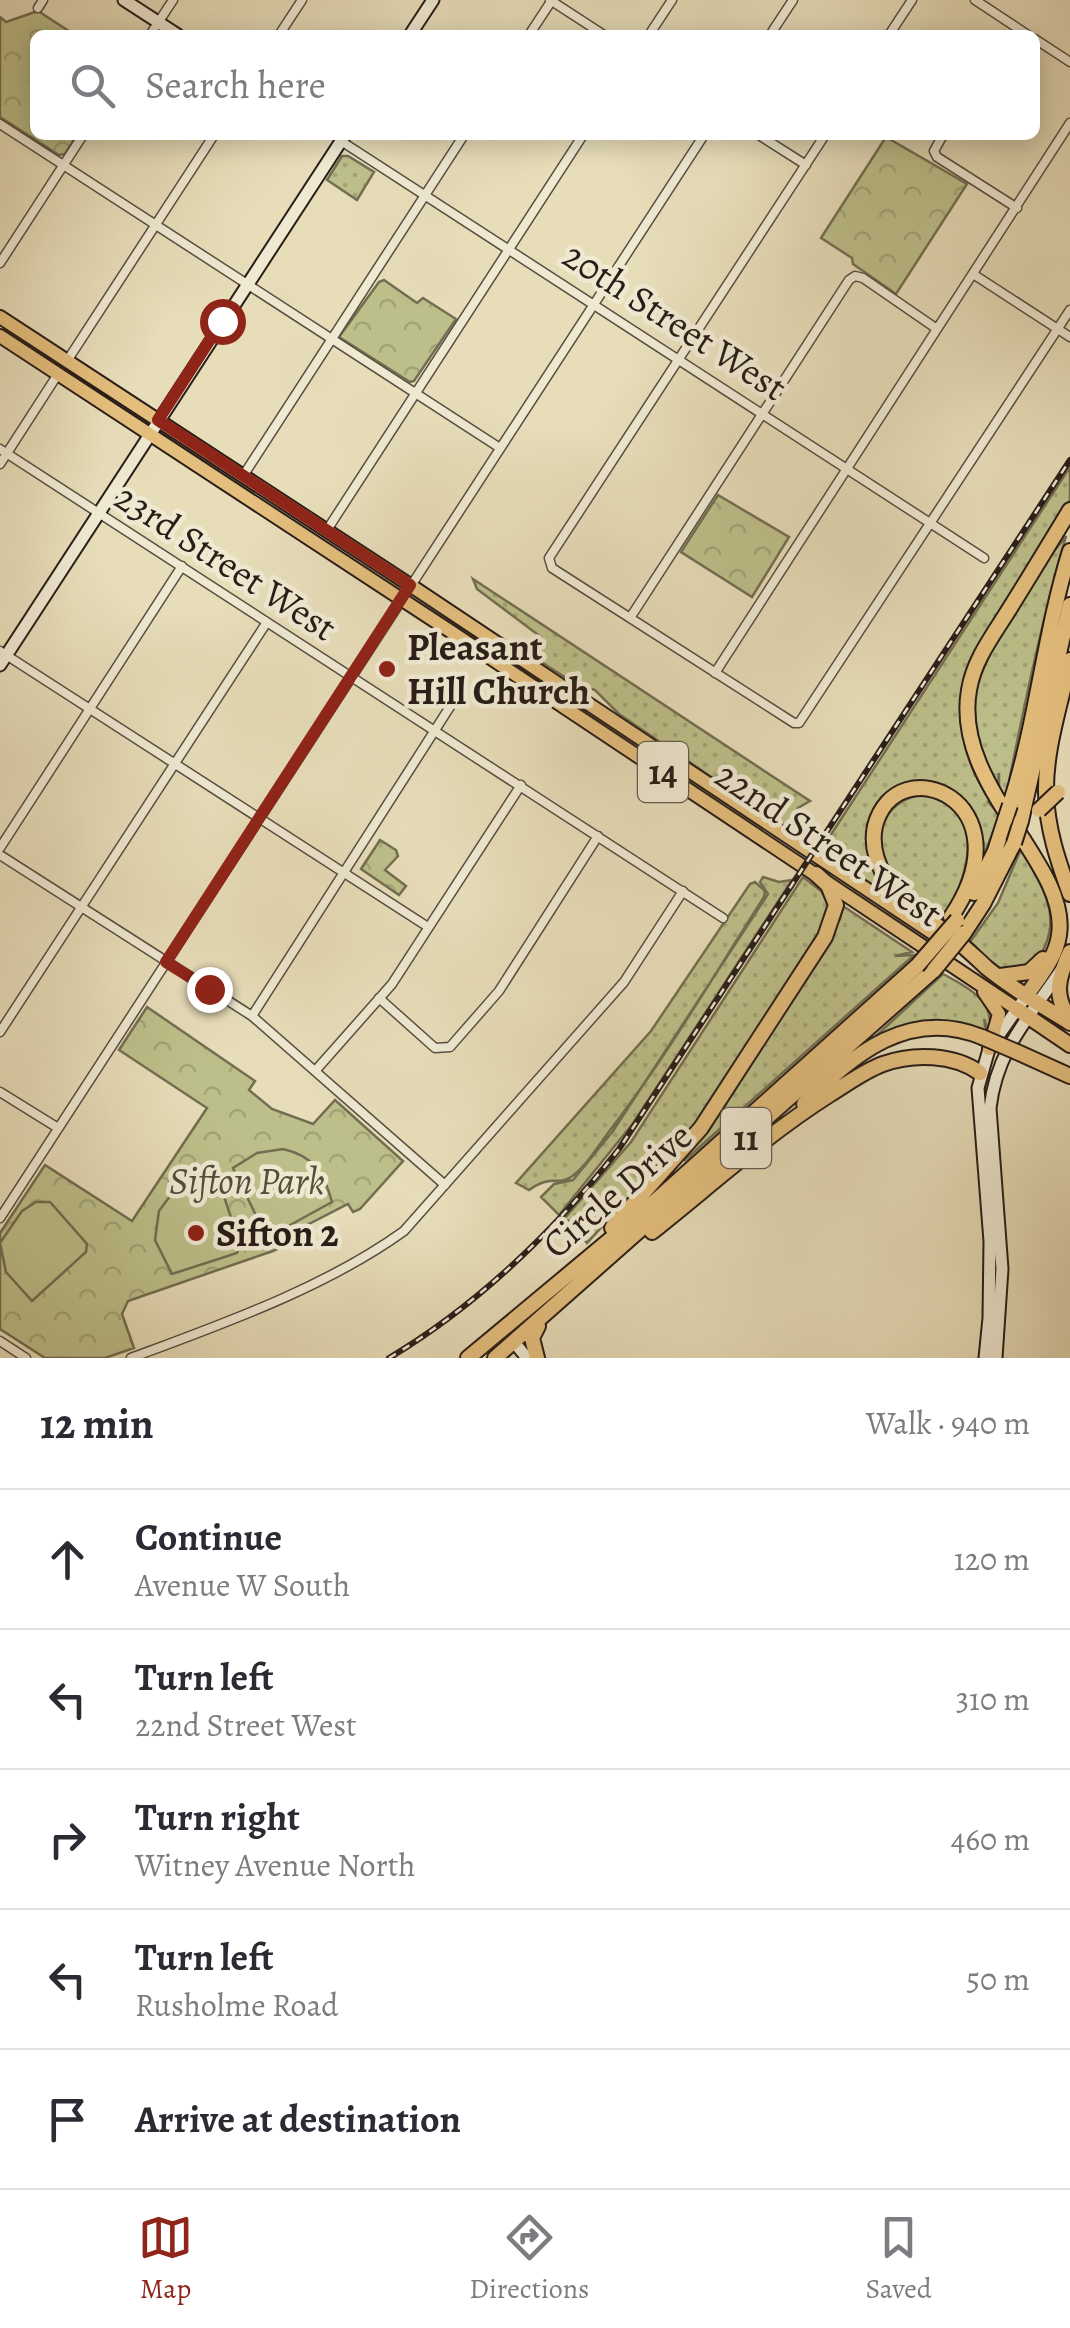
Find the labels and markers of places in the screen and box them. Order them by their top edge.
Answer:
place label: Pleasant Hill Church [407,621,590,717]
marker: Pleasant Hill Church [376,658,398,680]
place label: Sifton 2 [216,1207,339,1259]
marker: Sifton 2 [185,1222,207,1244]

